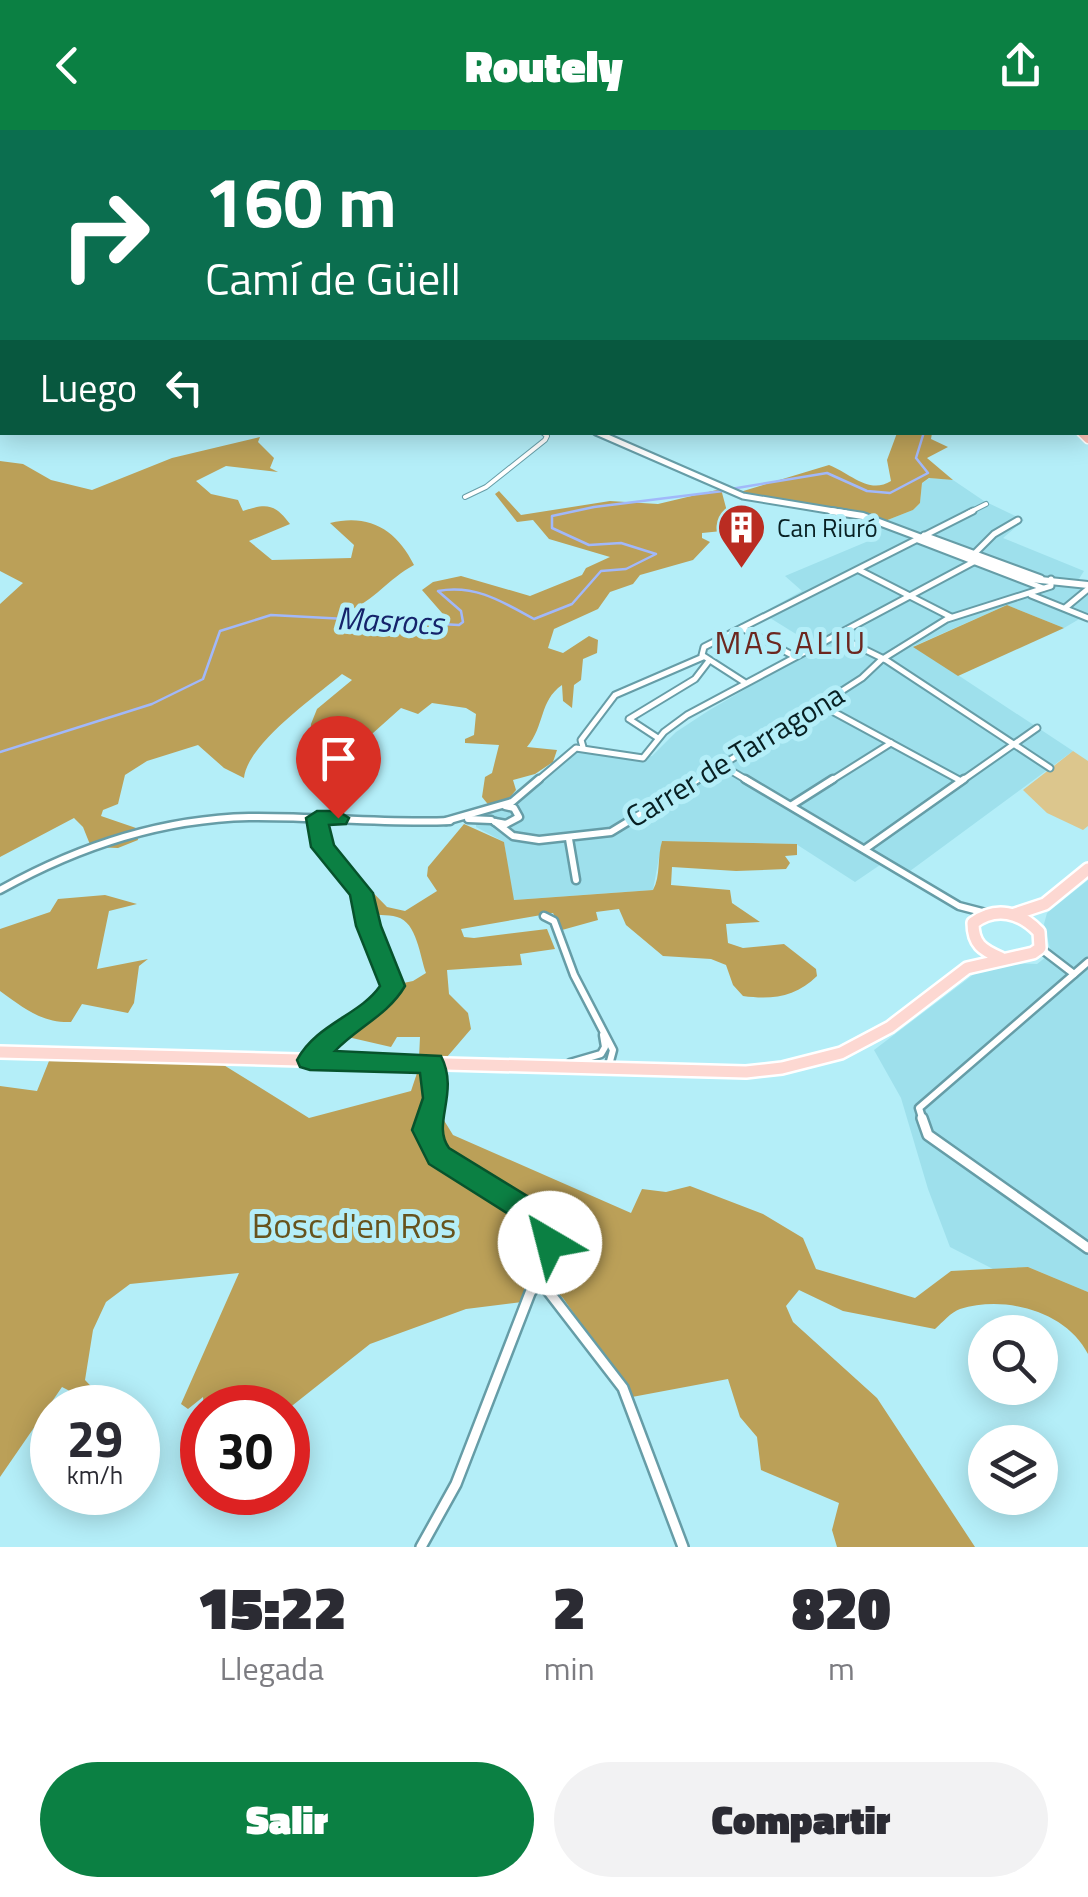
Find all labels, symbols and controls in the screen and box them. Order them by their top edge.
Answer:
text: Routely [465,31,623,99]
icon: back [40,38,95,93]
icon: share [993,38,1048,93]
text: 160 m [205,148,397,254]
icon: right [40,170,170,300]
text: Camí de Güell [205,244,461,312]
text: Luego [40,359,137,417]
icon: left [157,360,212,415]
building icon: Can Riuró [716,502,768,570]
place label: Can Riuró [777,509,878,547]
water label: Masrocs [336,593,447,647]
district label: MAS ALIU [715,618,868,666]
street label: Carrer de Tarragona [616,672,853,839]
pin [296,716,381,819]
icon: arrive [311,731,366,786]
position arrow [498,1191,602,1295]
park label: Bosc d'en Ros [252,1198,456,1252]
map controls [968,1315,1058,1515]
button: search [968,1315,1058,1405]
speed limit sign: 30 [180,1385,310,1515]
text: 29 [67,1400,123,1476]
button: layers [968,1425,1058,1515]
text: km/h [67,1456,123,1494]
text: 15:22 [197,1561,346,1652]
text: 2 [553,1561,586,1652]
text: 820 [792,1561,891,1652]
text: Llegada [220,1644,324,1692]
text: min [544,1644,595,1692]
text: m [828,1644,855,1692]
button: Salir [40,1762,534,1877]
button: Compartir [554,1762,1048,1877]

